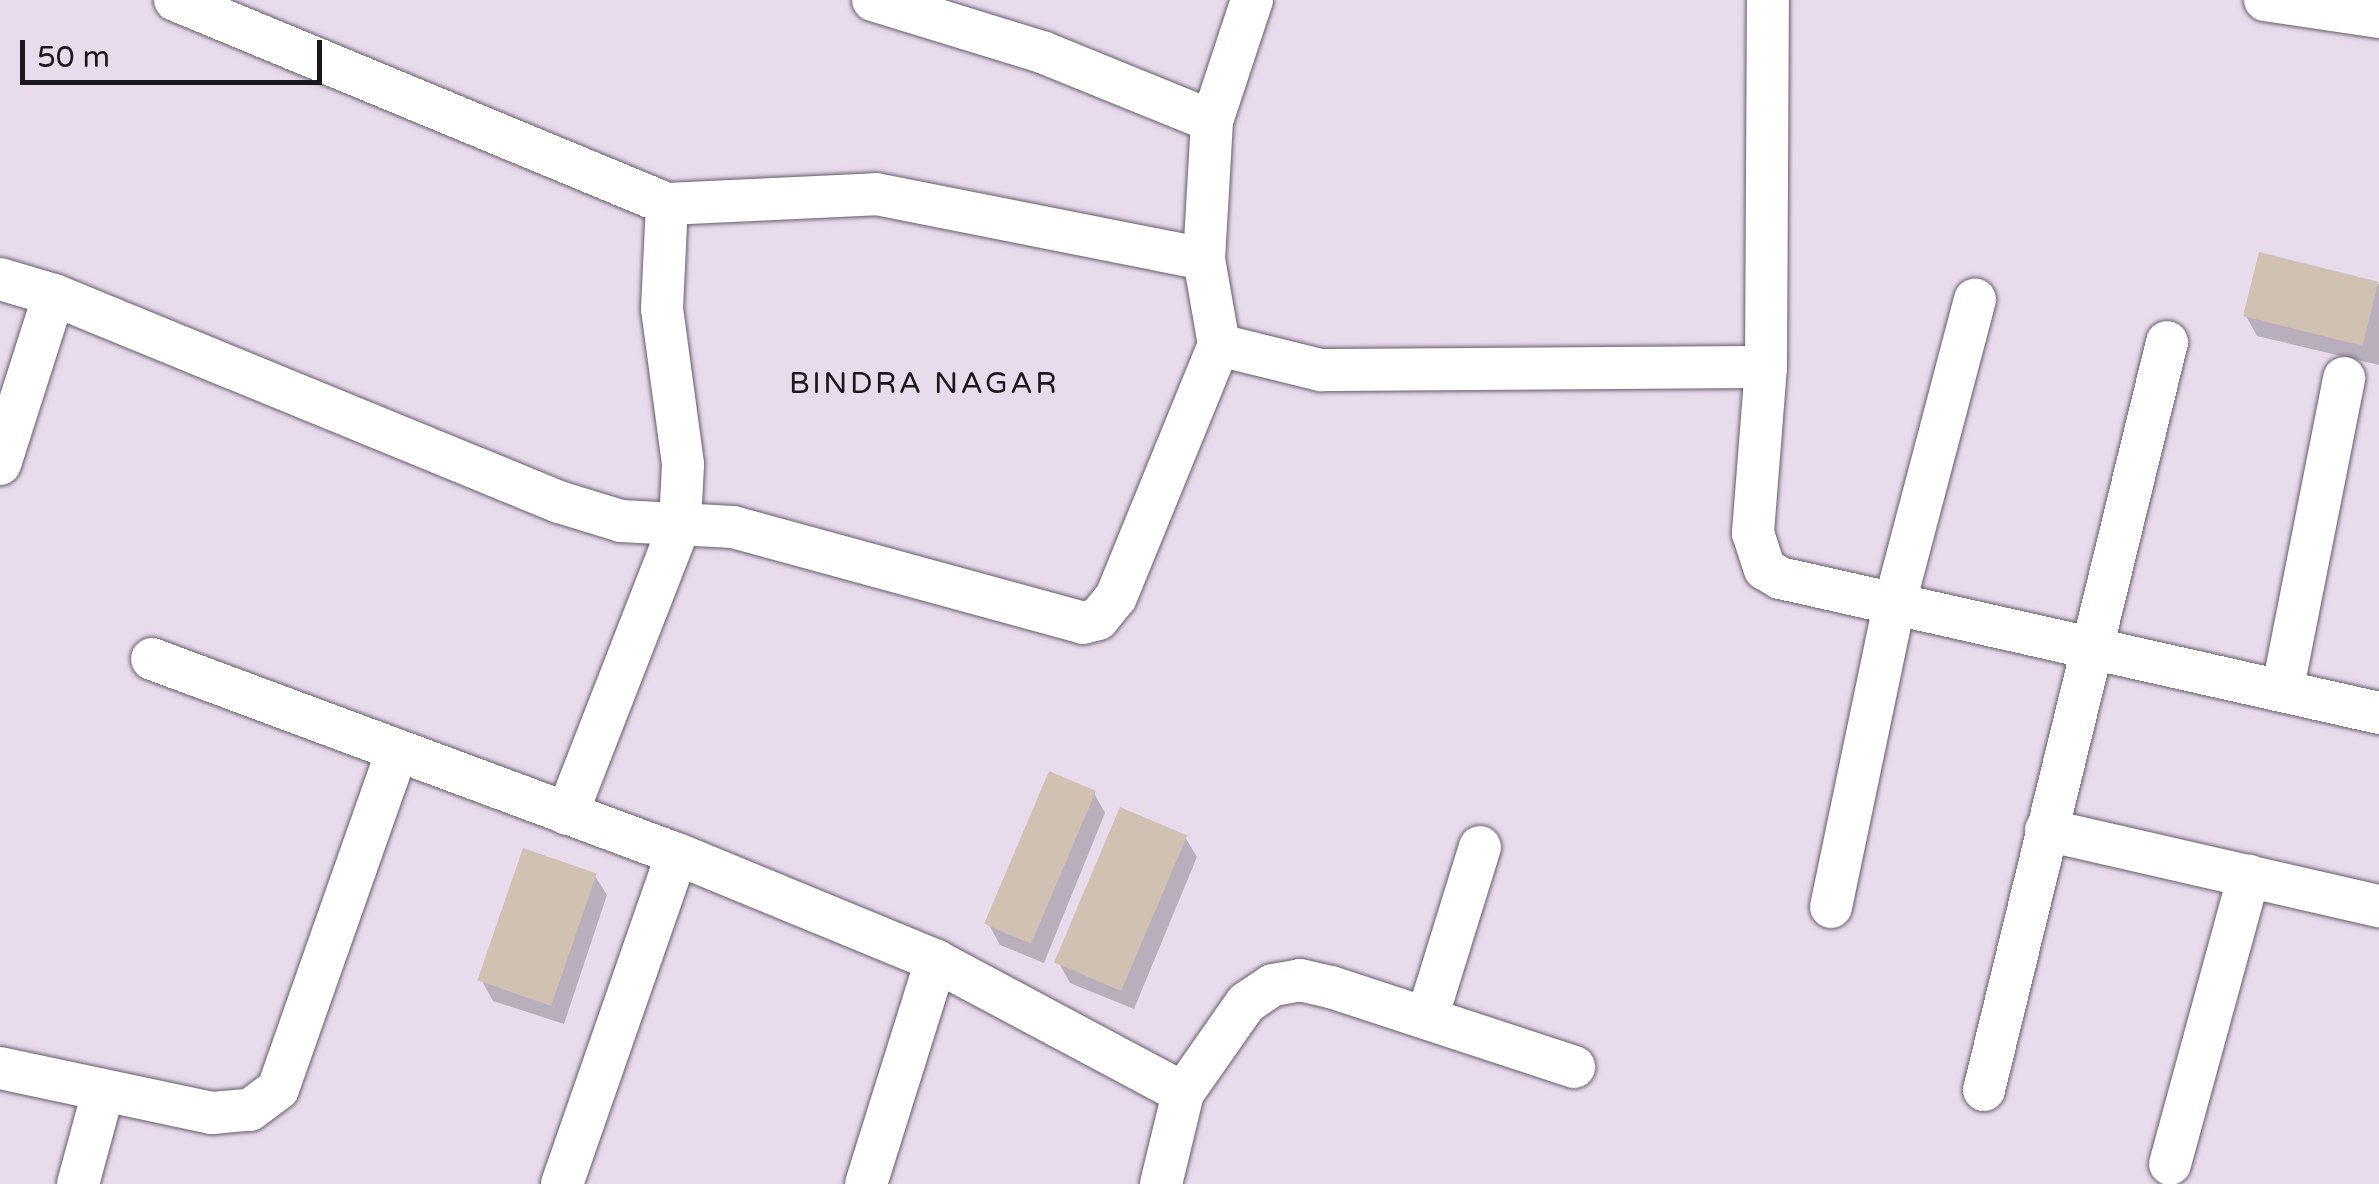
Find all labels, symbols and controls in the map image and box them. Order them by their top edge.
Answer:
scale bar [25,20,328,82]
text: 50 m [37,39,110,76]
district label: BINDRA NAGAR [789,366,1059,402]

